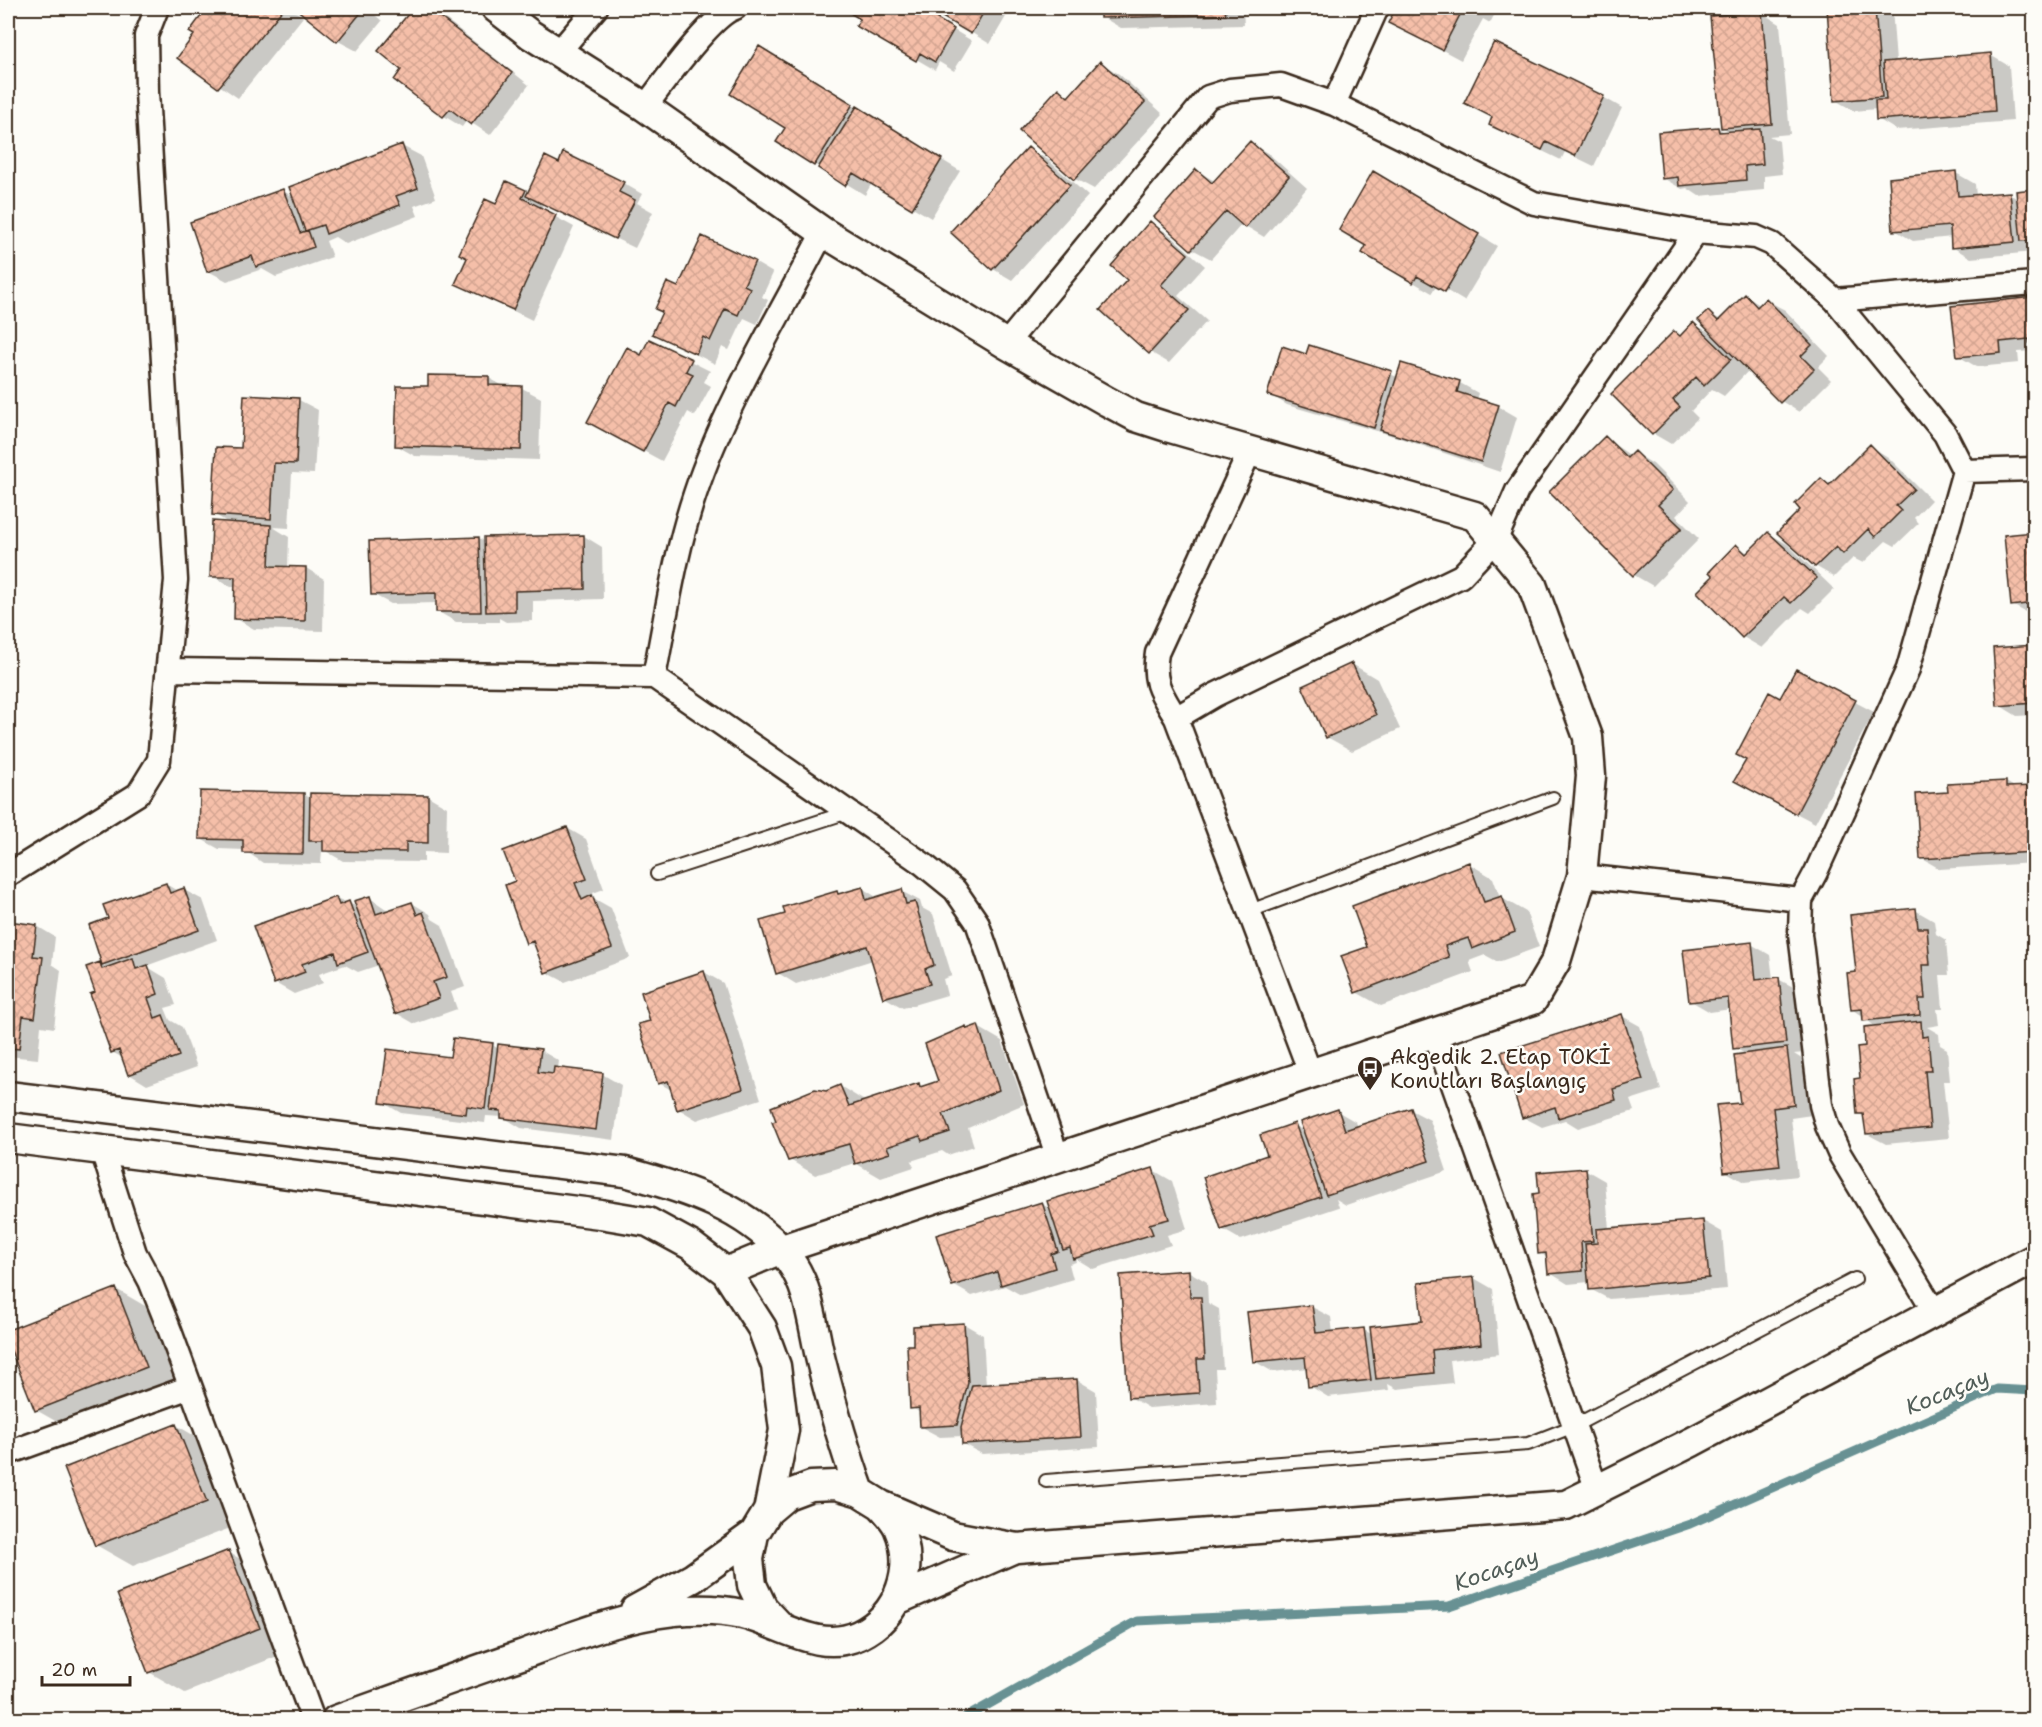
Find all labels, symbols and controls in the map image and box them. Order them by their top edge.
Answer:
place label: Akgedik 2. Etap TOKİ Konutları Başlangıç [1390,1043,1610,1095]
bus stop icon: Akgedik 2. Etap TOKİ Konutları Başlangıç [1355,1054,1385,1092]
water label: Kocaçay [1901,1362,1993,1421]
water label: Kocaçay [1450,1541,1542,1598]
scale bar [42,1649,130,1687]
text: 20 m [51,1658,97,1682]

